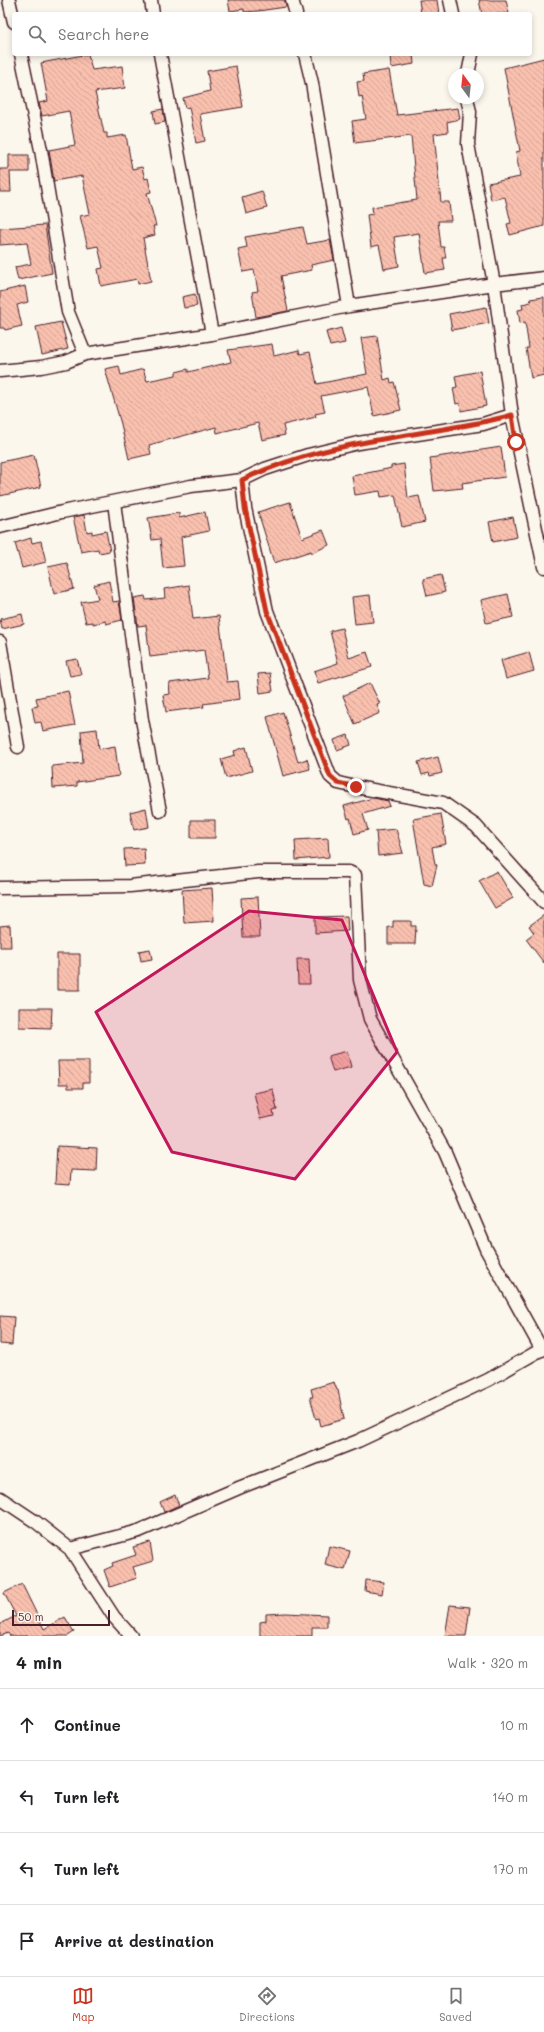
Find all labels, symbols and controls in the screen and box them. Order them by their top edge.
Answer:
search box [12,12,532,56]
icon: search [26,23,48,45]
text: Search here [58,24,149,44]
north arrow [448,68,484,104]
route start [507,433,525,451]
route end [347,778,365,796]
scale bar [12,1608,110,1627]
text: 50 m [18,1609,44,1624]
text: 4 min [16,1651,62,1673]
text: Walk · 320 m [447,1654,528,1671]
icon: ahead [16,1714,38,1736]
text: Continue [54,1715,121,1735]
text: 10 m [500,1716,528,1733]
icon: left [16,1786,38,1808]
text: Turn left [54,1787,119,1807]
text: 140 m [492,1788,528,1805]
icon: left [16,1858,38,1880]
text: Turn left [54,1859,119,1879]
text: 170 m [492,1860,528,1877]
icon: arrive [16,1930,38,1952]
text: Arrive at destination [54,1931,214,1951]
tab: Map [72,1985,95,2024]
tab: Directions [239,1985,295,2024]
tab: Saved [439,1985,472,2024]

